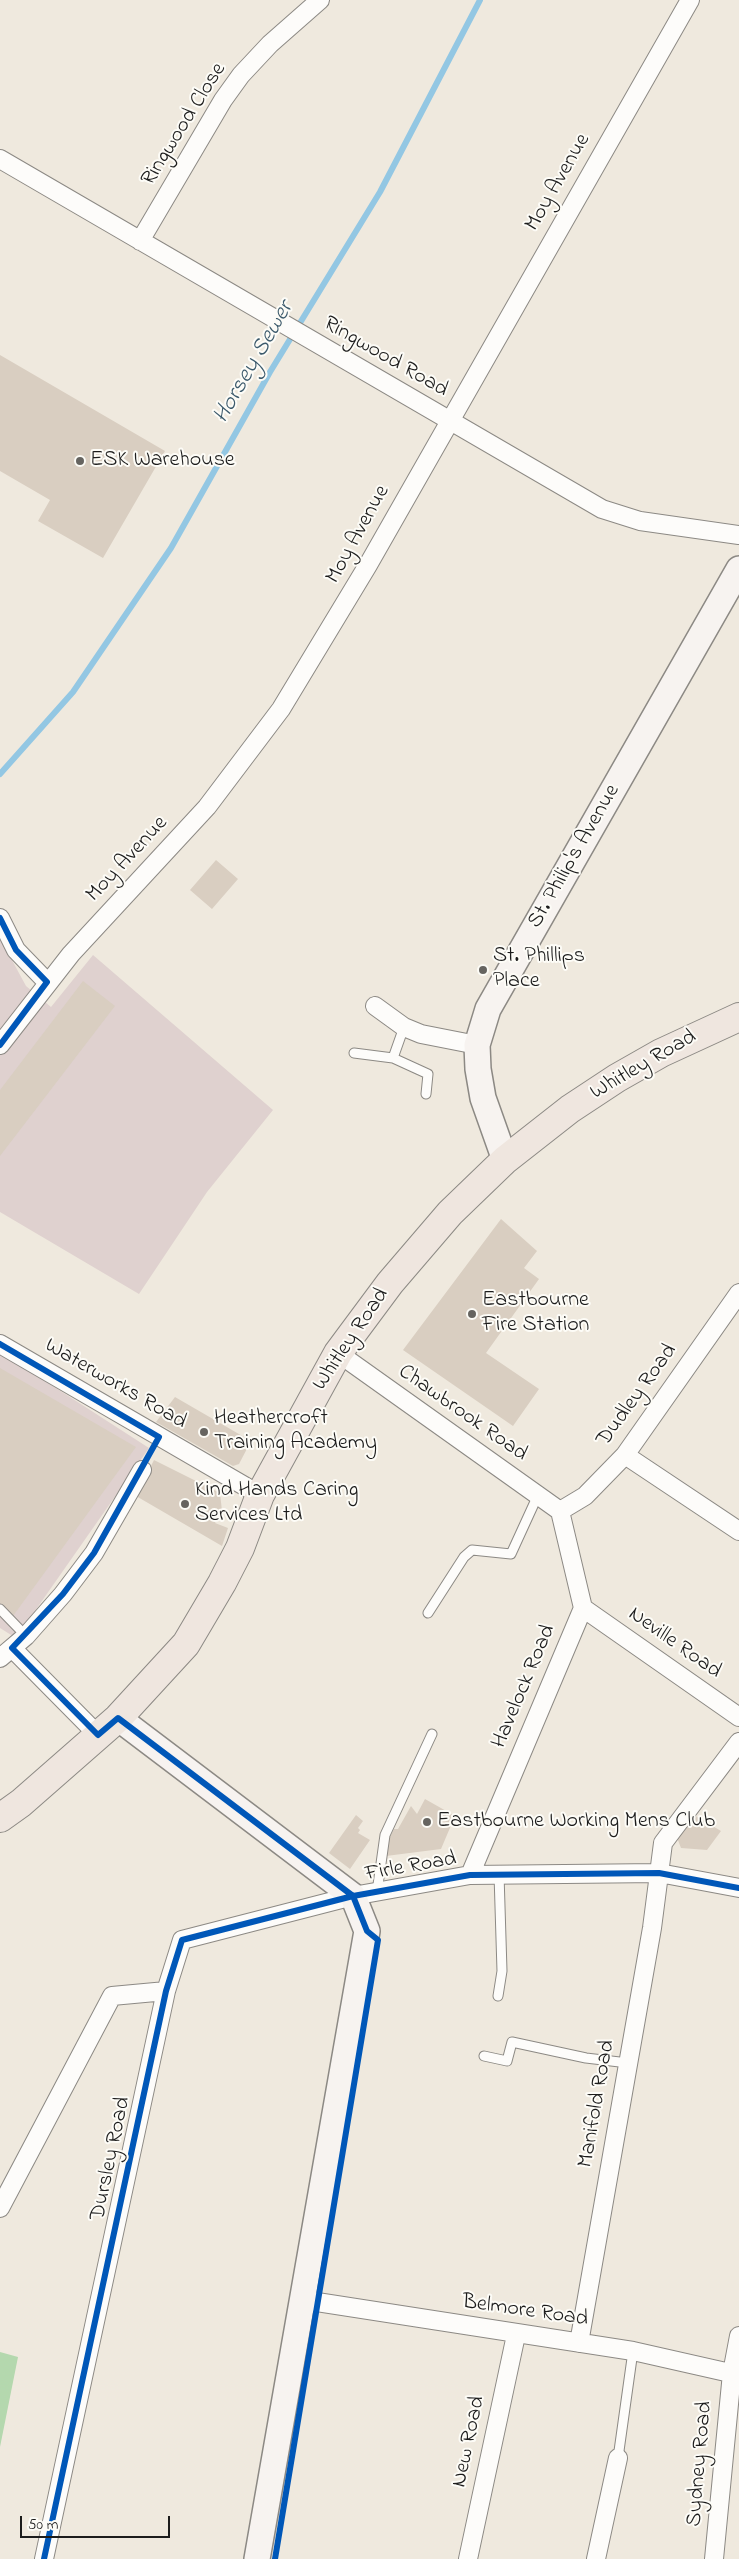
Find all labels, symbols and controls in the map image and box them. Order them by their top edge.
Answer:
street label: Ringwood Close [137,59,233,191]
street label: Moy Avenue [520,130,598,236]
water label: Horsey Sewer [208,297,302,429]
street label: Ringwood Road [318,312,452,404]
place label: ESK Warehouse [90,448,235,474]
marker: ESK Warehouse [74,455,86,467]
street label: Moy Avenue [321,481,397,589]
street label: St. Philip's Avenue [523,780,627,934]
street label: Moy Avenue [81,811,175,909]
place label: St. Phillips Place [493,944,585,996]
marker: St. Phillips Place [477,964,489,976]
street label: Whitley Road [586,1025,702,1107]
street label: Whitley Road [308,1284,396,1396]
place label: Eastbourne Fire Station [482,1288,589,1340]
marker: Eastbourne Fire Station [466,1308,478,1320]
street label: Waterworks Road [39,1334,191,1436]
street label: Dudley Road [592,1340,684,1452]
street label: Chawbrook Road [392,1360,532,1468]
place label: Heathercroft Training Academy [214,1406,377,1458]
marker: Heathercroft Training Academy [198,1426,210,1438]
place label: Kind Hands Caring Services Ltd [195,1478,358,1530]
marker: Kind Hands Caring Services Ltd [179,1498,191,1510]
street label: Neville Road [622,1602,726,1686]
street label: Havelock Road [487,1621,563,1753]
place label: Eastbourne Working Mens Club [437,1809,715,1835]
marker: Eastbourne Working Mens Club [421,1816,433,1828]
street label: Firle Road [363,1847,459,1889]
street label: Manifold Road [574,2038,622,2170]
street label: Dursley Road [86,2095,138,2223]
street label: Belmore Road [460,2290,590,2334]
street label: New Road [447,2394,493,2490]
street label: Sydney Road [682,2400,720,2528]
scale bar [22,2506,172,2538]
text: 50 m [28,2514,58,2536]

